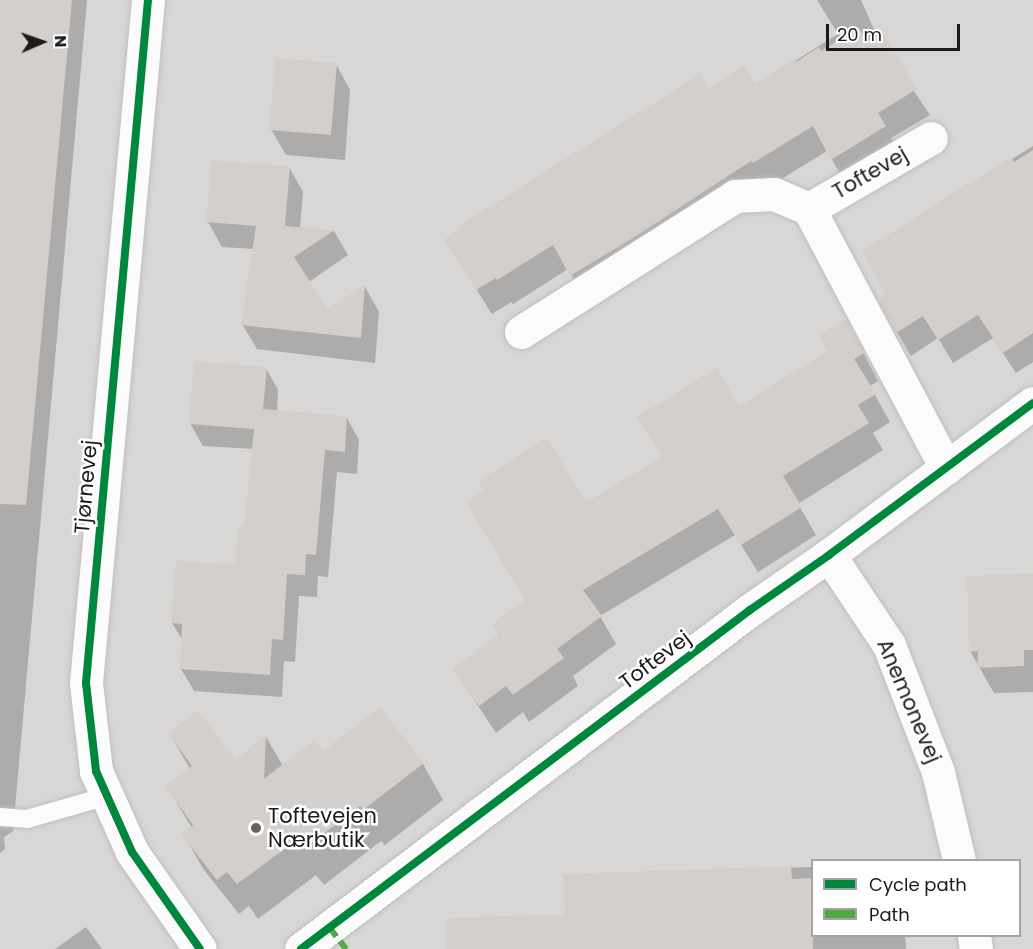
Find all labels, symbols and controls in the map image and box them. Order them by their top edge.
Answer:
north arrow [12,12,72,72]
scale bar [829,12,962,50]
text: 20 m [837,22,882,47]
text: N [49,35,72,48]
street label: Toftevej [828,141,912,205]
street label: Tjørnevej [69,439,103,535]
street label: Toftevej [615,625,695,695]
street label: Anemonevej [872,635,946,767]
place label: Toftevejen Nærbutik [268,803,377,853]
marker: Toftevejen Nærbutik [249,821,263,835]
legend [811,859,1021,937]
text: Cycle path [869,872,967,897]
text: Path [869,902,910,927]

